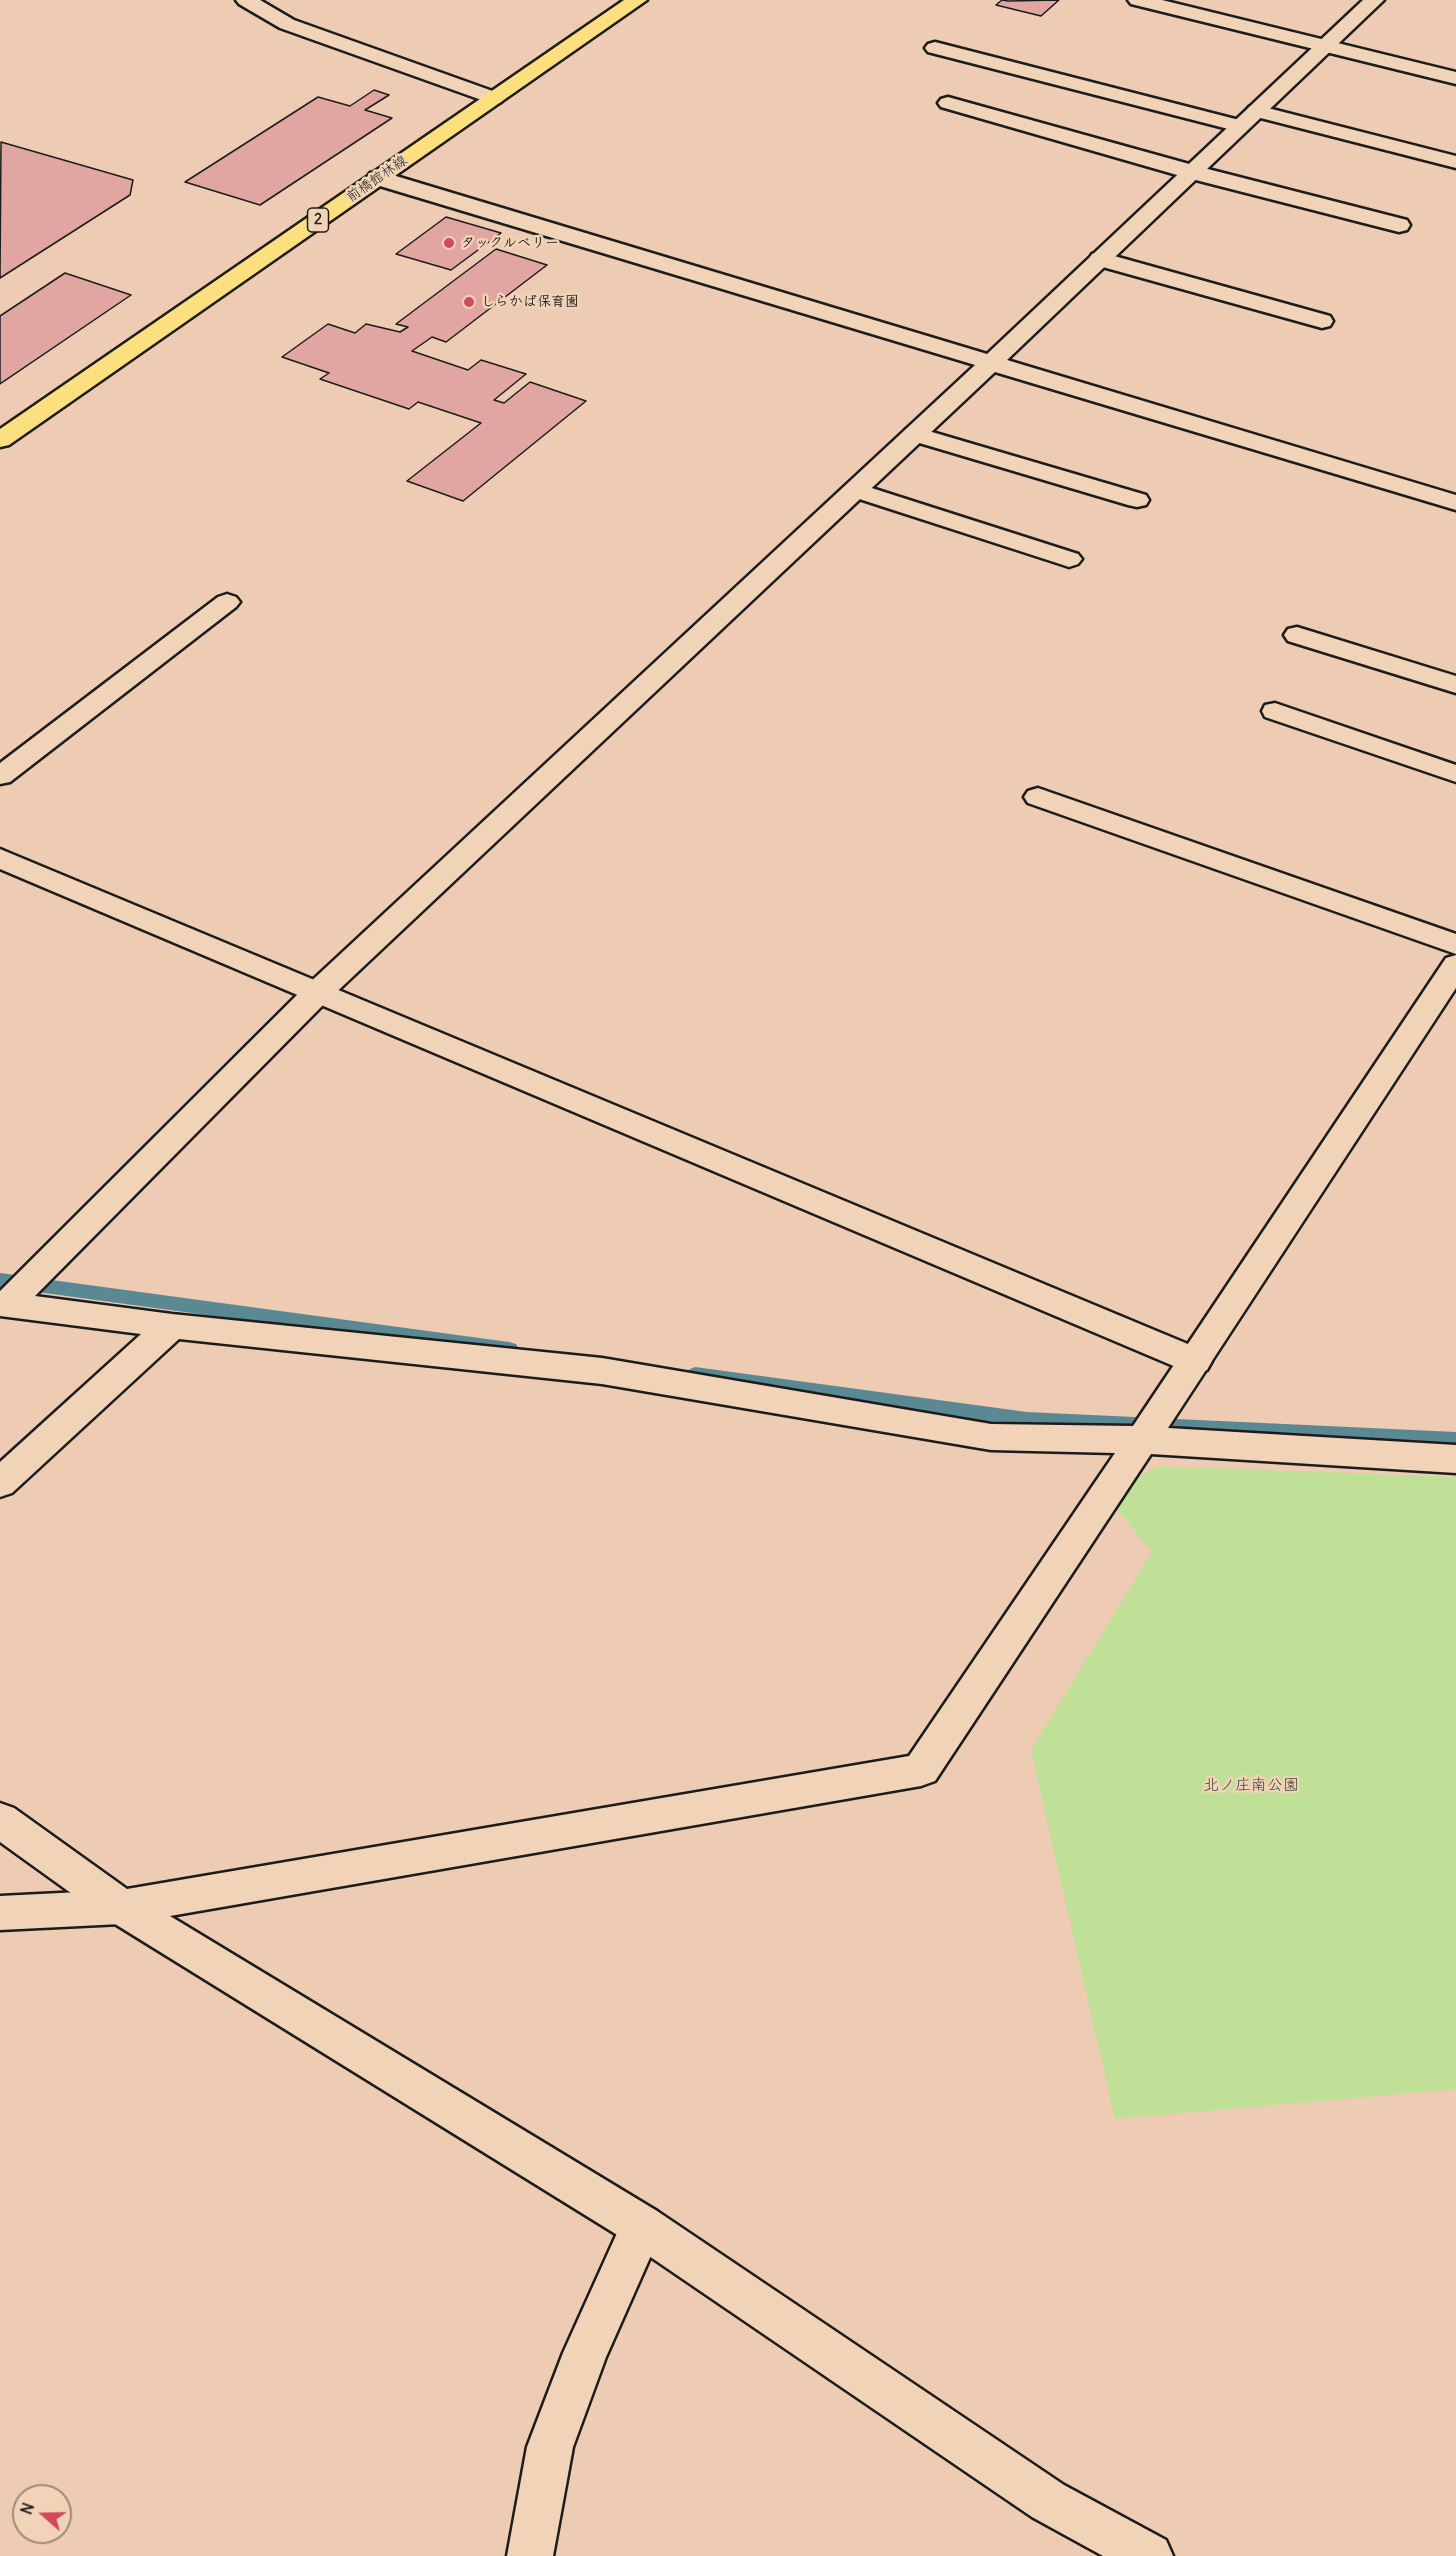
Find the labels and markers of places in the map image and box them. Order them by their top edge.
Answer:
place label: タックルベリー [461,235,559,251]
marker: タックルベリー [442,236,456,250]
place label: しらかば保育園 [481,294,579,310]
marker: しらかば保育園 [462,295,476,309]

